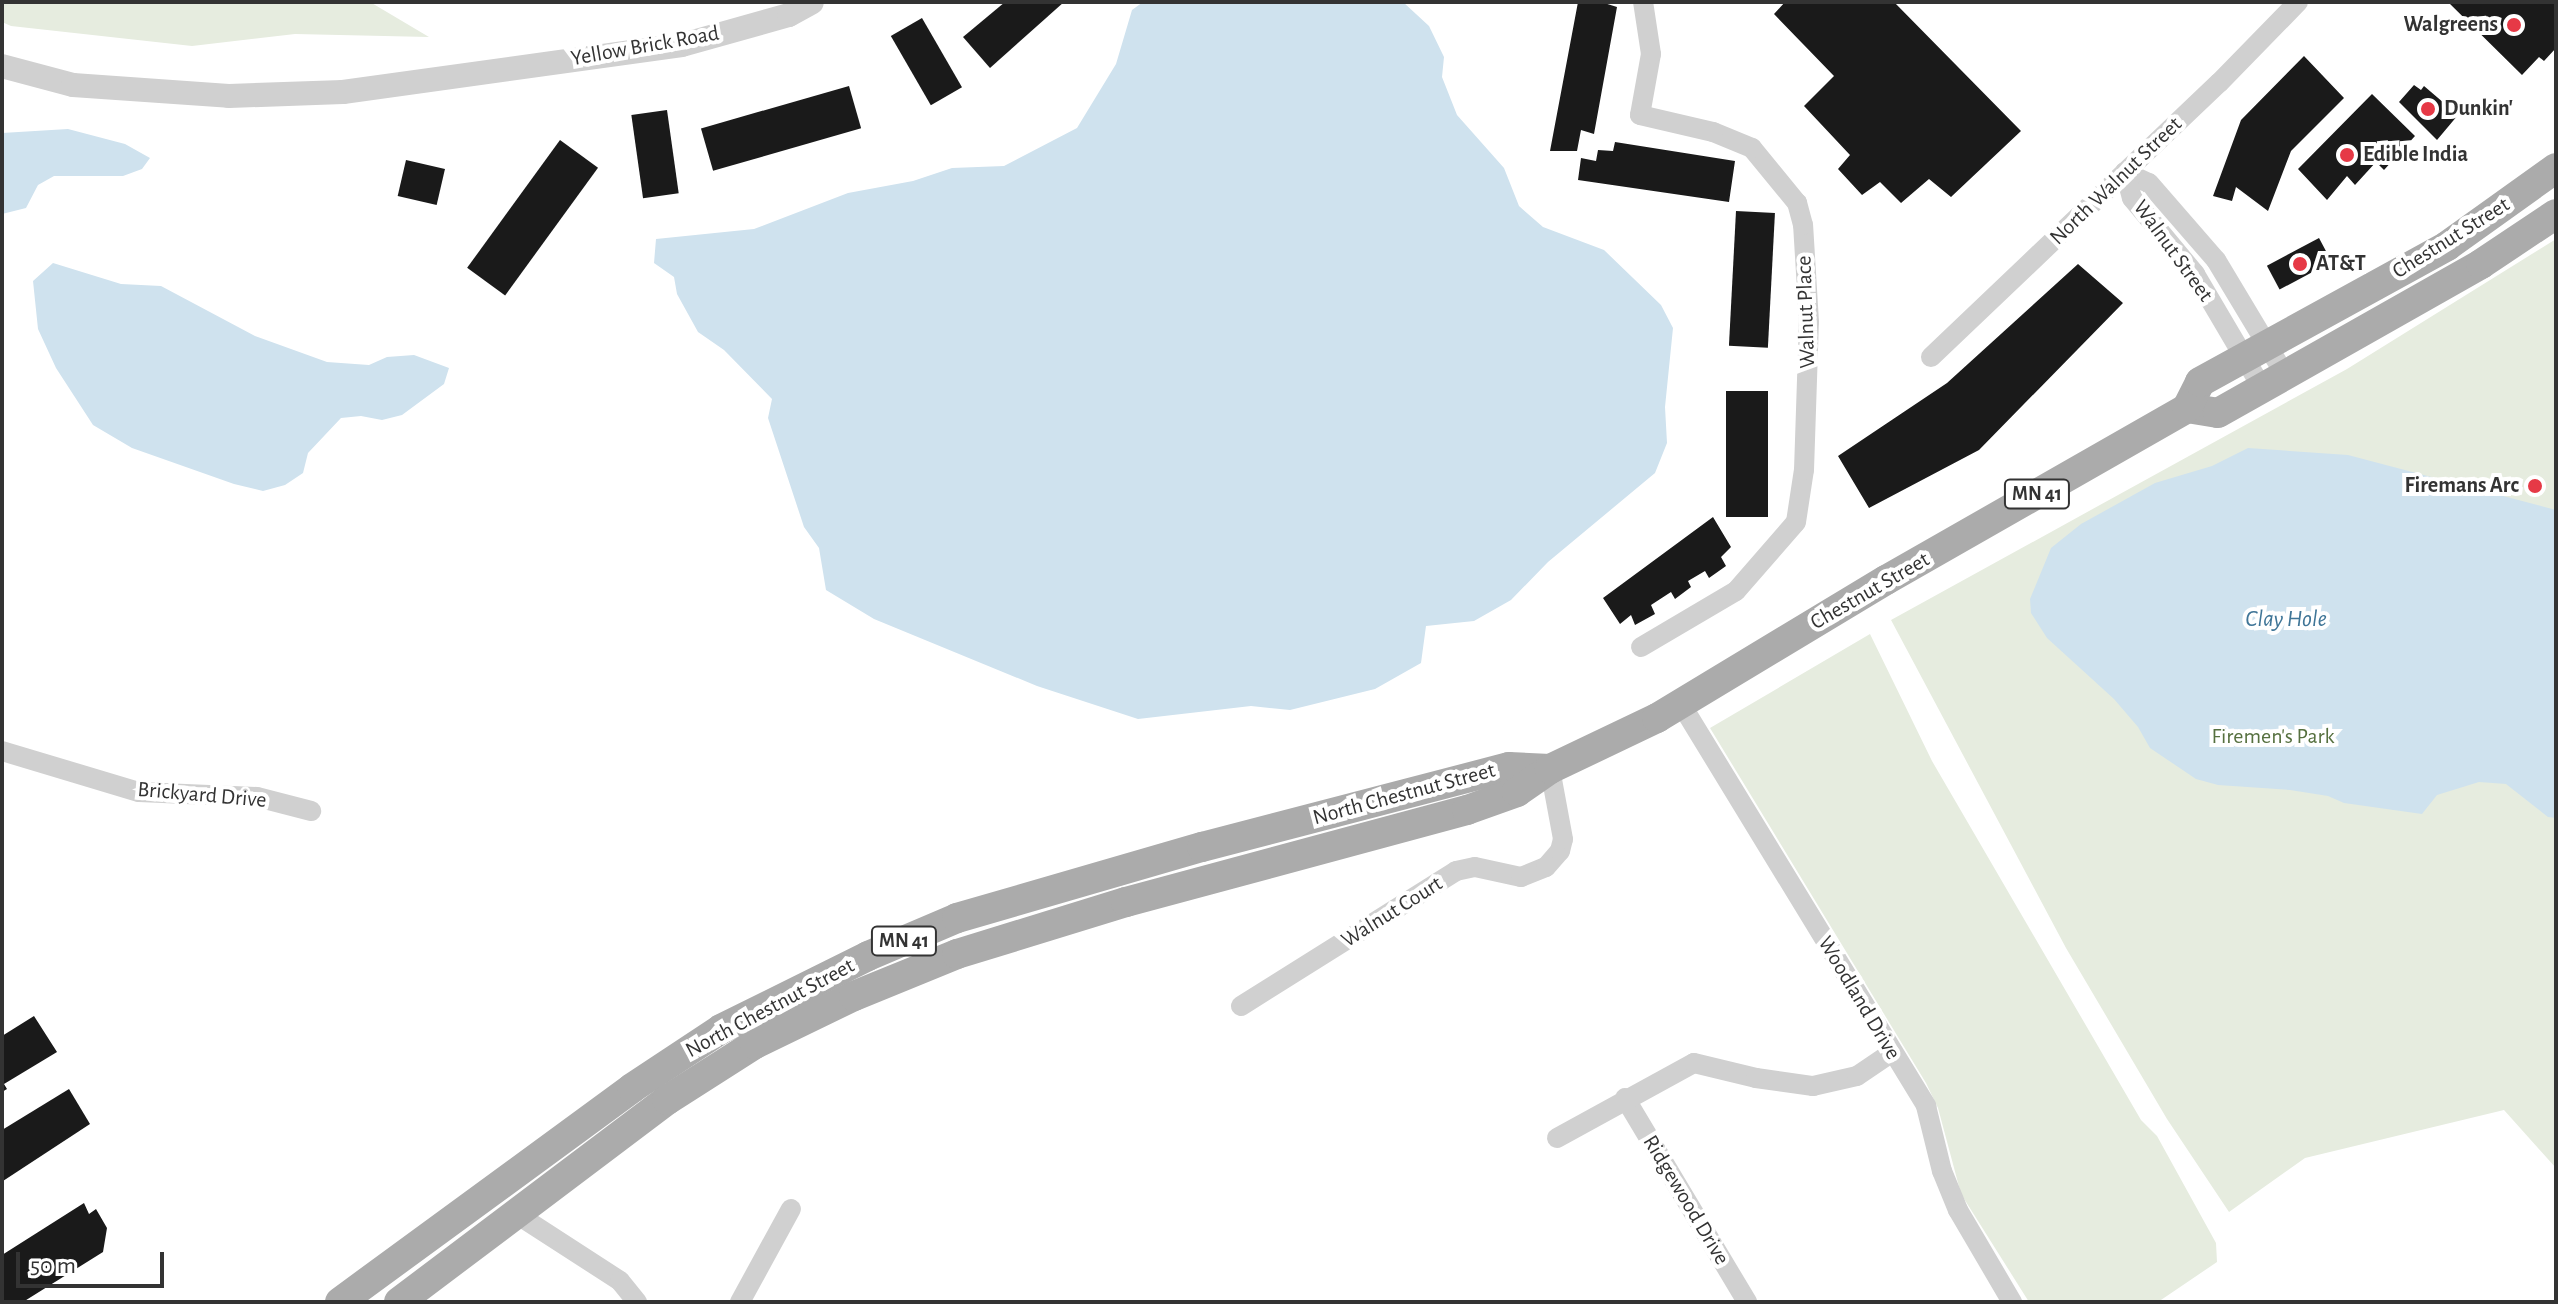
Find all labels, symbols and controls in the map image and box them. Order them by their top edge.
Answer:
place label: Walgreens [2404,12,2498,38]
marker: Walgreens [2505,16,2523,34]
street label: Yellow Brick Road [569,20,721,72]
place label: Dunkin' [2444,96,2513,122]
marker: Dunkin' [2419,100,2437,118]
street label: North Walnut Street [2044,111,2188,251]
place label: Edible India [2363,142,2468,168]
marker: Edible India [2338,146,2356,164]
street label: Chestnut Street [2388,192,2514,284]
street label: Walnut Street [2127,195,2219,307]
place label: AT&T [2316,251,2366,277]
street label: Walnut Place [1791,255,1821,369]
marker: AT&T [2291,255,2309,273]
place label: Firemans Arc [2404,473,2519,499]
marker: Firemans Arc [2526,477,2544,495]
road number: MN 41 [2003,478,2071,510]
street label: Chestnut Street [1806,546,1934,636]
water label: Clay Hole [2245,606,2327,634]
park label: Firemen's Park [2211,724,2335,750]
street label: North Chestnut Street [1310,757,1498,831]
street label: Brickyard Drive [136,776,268,814]
street label: Walnut Court [1337,871,1447,953]
road number: MN 41 [870,925,938,957]
street label: Woodland Drive [1812,932,1906,1064]
street label: North Chestnut Street [681,952,859,1064]
street label: Ridgewood Drive [1637,1130,1735,1270]
scale bar [20,1236,168,1286]
text: 50 m [30,1254,76,1278]

